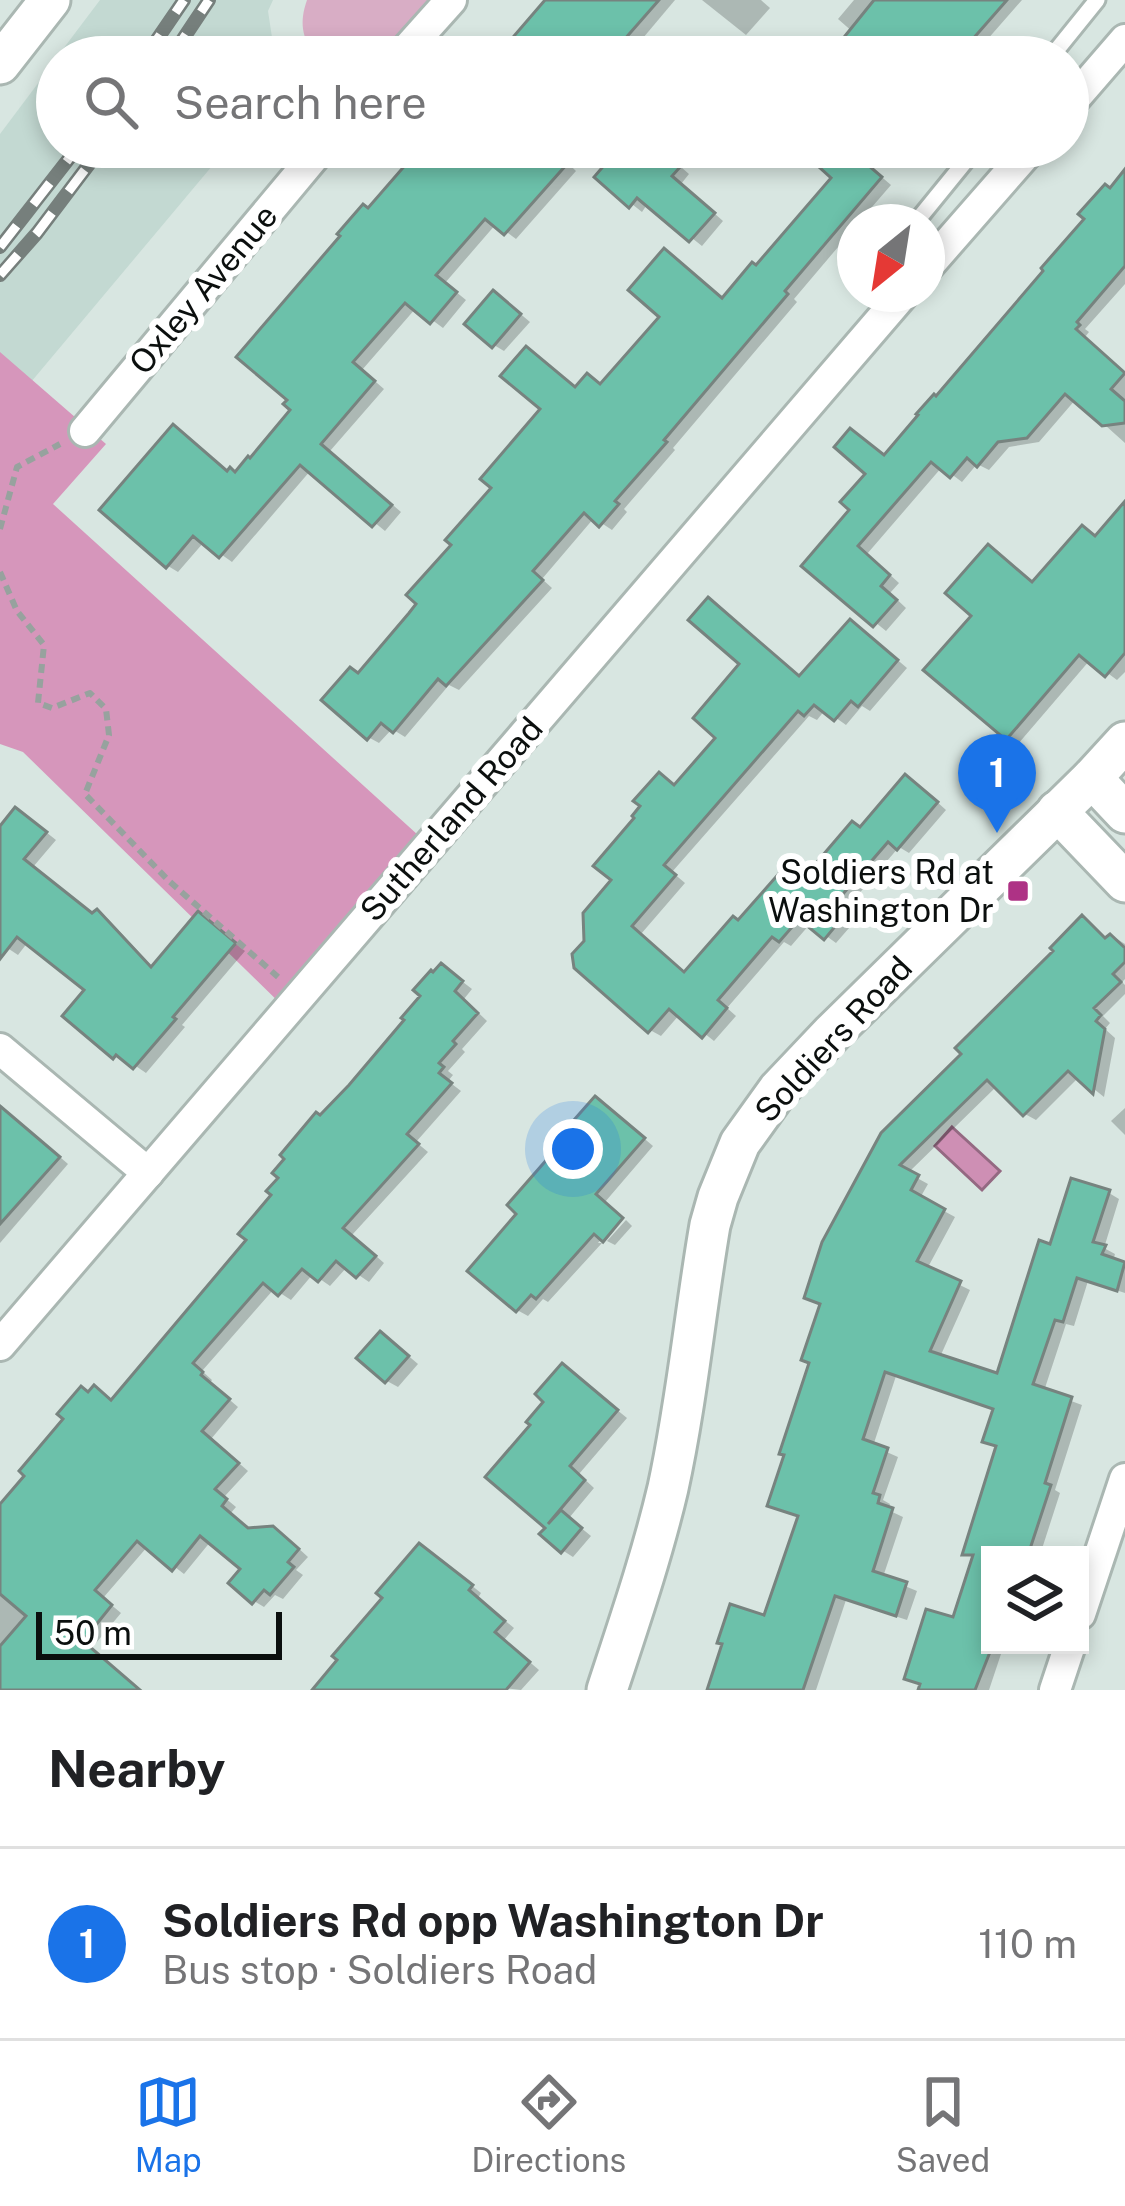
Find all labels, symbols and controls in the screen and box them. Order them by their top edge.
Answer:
search box [36,36,1089,168]
icon: search [78,69,144,135]
text: Search here [174,76,427,129]
street label: Oxley Avenue [121,197,285,381]
north arrow [837,204,945,312]
street label: Sutherland Road [352,709,550,929]
pin: 1 [958,734,1036,833]
place label: Soldiers Rd at Washington Dr [768,853,994,929]
marker: Soldiers Rd at Washington Dr [1005,878,1031,904]
street label: Soldiers Road [747,948,919,1130]
your location [543,1119,603,1179]
map controls [981,1546,1089,1654]
button: layers [981,1546,1089,1654]
scale bar [36,1606,282,1659]
text: 50 m [54,1614,132,1652]
text: Nearby [48,1739,225,1798]
text: Soldiers Rd opp Washington Dr [162,1894,824,1947]
text: 1 [79,1921,95,1967]
text: 110 m [978,1921,1077,1967]
text: Bus stop · Soldiers Road [162,1947,597,1993]
tab: Map [135,2069,202,2179]
tab: Directions [471,2069,626,2179]
tab: Saved [896,2069,990,2179]

